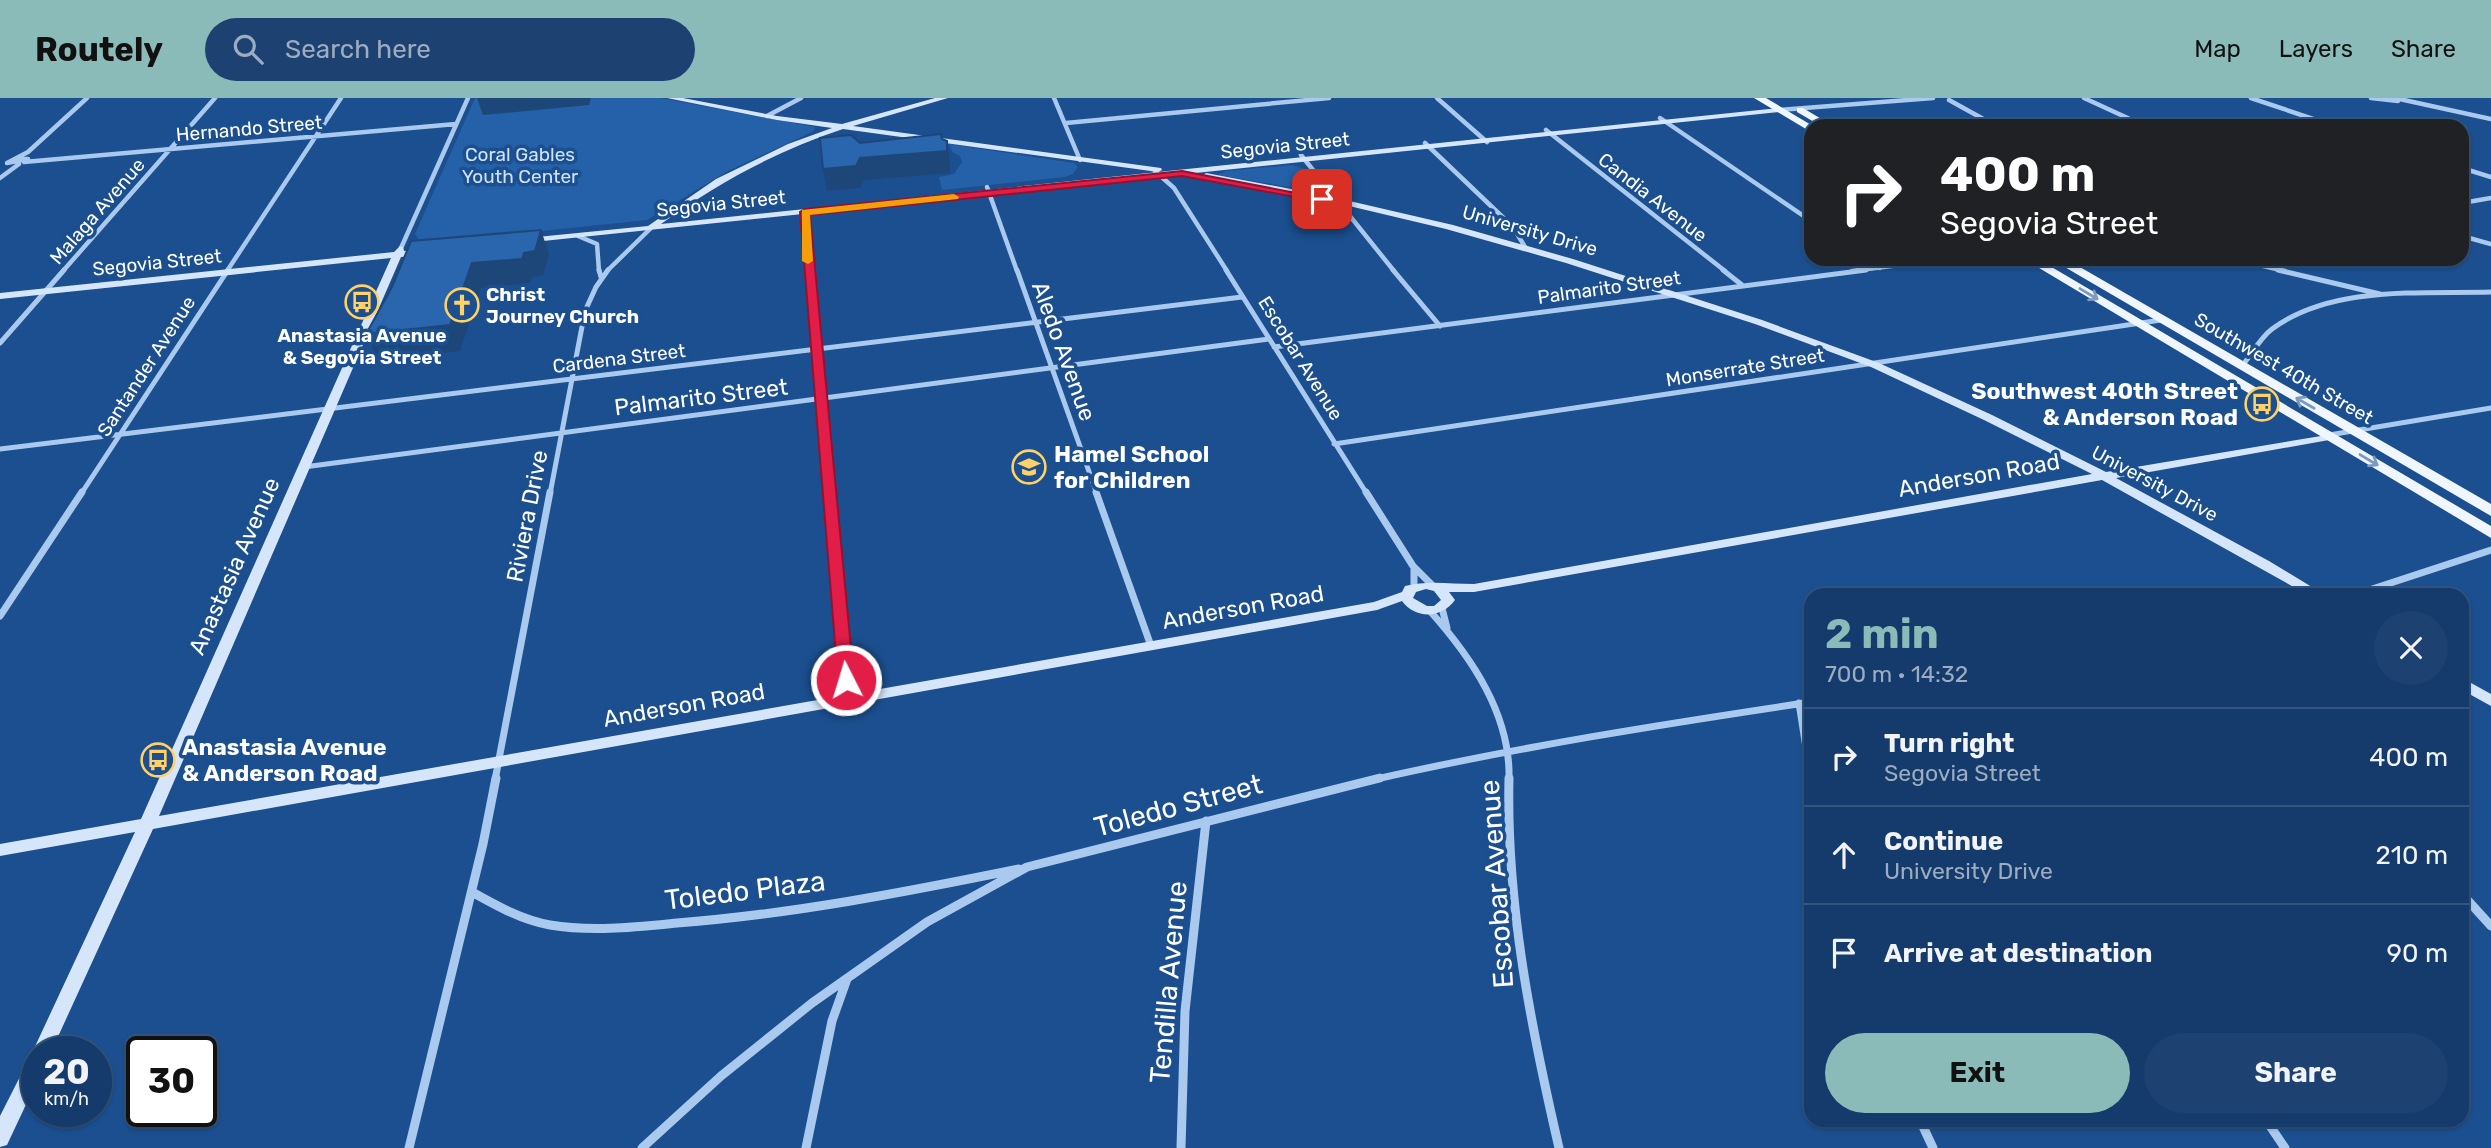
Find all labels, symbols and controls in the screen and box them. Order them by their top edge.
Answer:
search box [205,18,695,81]
text: Routely [35,30,163,69]
icon: search [229,30,267,68]
text: Search here [285,34,431,65]
text: Map [2194,35,2241,63]
text: Layers [2279,35,2353,63]
text: Share [2391,35,2456,63]
street label: Hernando Street [175,111,324,146]
street label: Segovia Street [1219,127,1351,164]
park label: Coral Gables Youth Center [462,143,579,188]
text: 400 m [1940,145,2095,203]
icon: right [1825,147,1916,238]
street label: Candia Avenue [1594,148,1712,247]
street label: Malaga Avenue [45,154,150,269]
pin [1292,169,1352,229]
icon: arrive [1303,180,1341,218]
street label: Segovia Street [655,185,787,222]
street label: University Drive [1460,200,1600,261]
text: Segovia Street [1940,204,2158,242]
street label: Segovia Street [91,244,223,281]
street label: Palmarito Street [1536,266,1683,309]
street label: Aledo Avenue [1026,277,1102,425]
bus stop icon: Anastasia Avenue & Segovia Street [343,283,381,321]
place label: Christ Journey Church [486,283,639,328]
church icon: Christ Journey Church [443,286,481,324]
one-way arrow [2079,287,2099,301]
street label: Santander Avenue [93,292,200,441]
street label: Escobar Avenue [1253,292,1348,425]
street label: Southwest 40th Street [2190,308,2378,429]
place label: Anastasia Avenue & Segovia Street [277,324,447,369]
street label: Cardena Street [551,339,687,378]
street label: Monserrate Street [1664,344,1827,391]
street label: Palmarito Street [613,372,789,422]
place label: Southwest 40th Street & Anderson Road [1971,377,2238,431]
bus stop icon: Southwest 40th Street & Anderson Road [2243,385,2281,423]
one-way arrow [2296,395,2316,409]
place label: Hamel School for Children [1054,440,1209,494]
street label: University Drive [2088,441,2222,526]
street label: Anderson Road [1896,447,2062,503]
street label: Riviera Drive [500,448,554,584]
school or university icon: Hamel School for Children [1010,448,1048,486]
one-way arrow [2359,453,2379,467]
street label: Anastasia Avenue [182,473,286,659]
street label: Anderson Road [1160,579,1326,635]
text: 2 min [1825,609,1939,659]
button: close [2374,611,2448,685]
position arrow [809,643,883,717]
text: 700 m · 14:32 [1825,660,1968,688]
street label: Anderson Road [601,677,767,733]
text: Turn right [1884,728,2014,759]
place label: Anastasia Avenue & Anderson Road [182,733,387,787]
icon: right [1825,738,1863,776]
bus stop icon: Anastasia Avenue & Anderson Road [139,741,177,779]
text: 400 m [2369,742,2448,773]
text: Segovia Street [1884,759,2041,787]
street label: Toledo Street [1090,767,1266,844]
street label: Escobar Avenue [1473,779,1520,989]
text: Continue [1884,826,2003,857]
icon: ahead [1825,836,1863,874]
text: 210 m [2376,840,2448,871]
text: University Drive [1884,857,2053,885]
street label: Toledo Plaza [663,864,827,917]
street label: Tendilla Avenue [1143,880,1194,1085]
icon: arrive [1825,934,1863,972]
text: Arrive at destination [1884,938,2152,969]
text: 90 m [2387,938,2448,969]
button: Exit [1825,1033,2130,1113]
button: Share [2144,1033,2448,1113]
speed limit sign: 30 [126,1036,217,1127]
text: 20 [43,1051,90,1093]
text: km/h [44,1088,89,1110]

